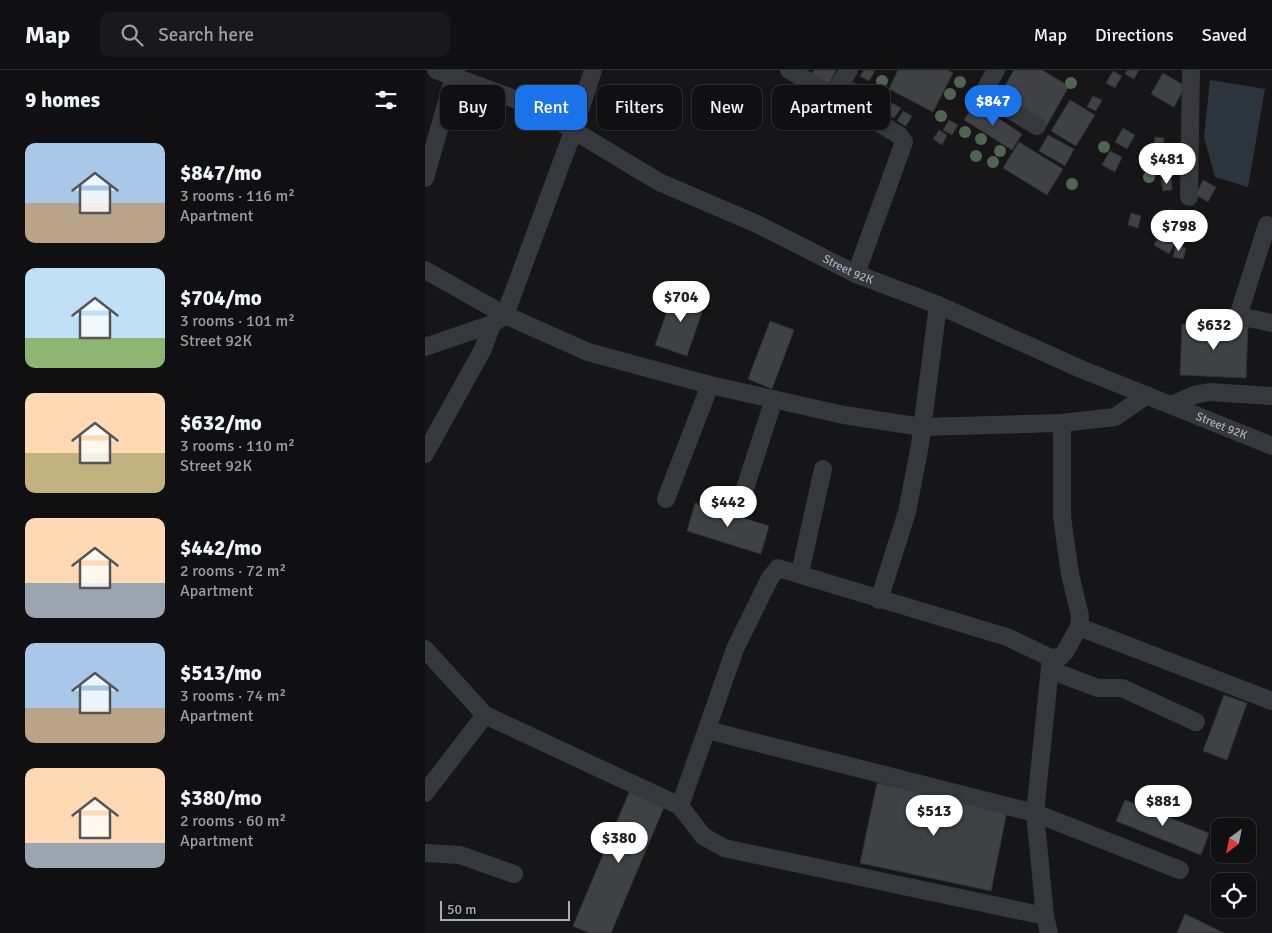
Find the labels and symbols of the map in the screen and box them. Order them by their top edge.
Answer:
pin: $847 [963,85,1023,127]
pin: $481 [1137,142,1197,185]
pin: $798 [1149,210,1209,252]
street label: Street 92K [820,251,875,287]
pin: $704 [651,280,711,323]
pin: $632 [1184,308,1244,351]
street label: Street 92K [1194,409,1249,443]
pin: $442 [698,486,758,528]
pin: $881 [1133,784,1193,827]
pin: $513 [904,794,964,837]
north arrow [1211,818,1256,862]
pin: $380 [589,822,649,864]
scale bar [440,898,570,921]

